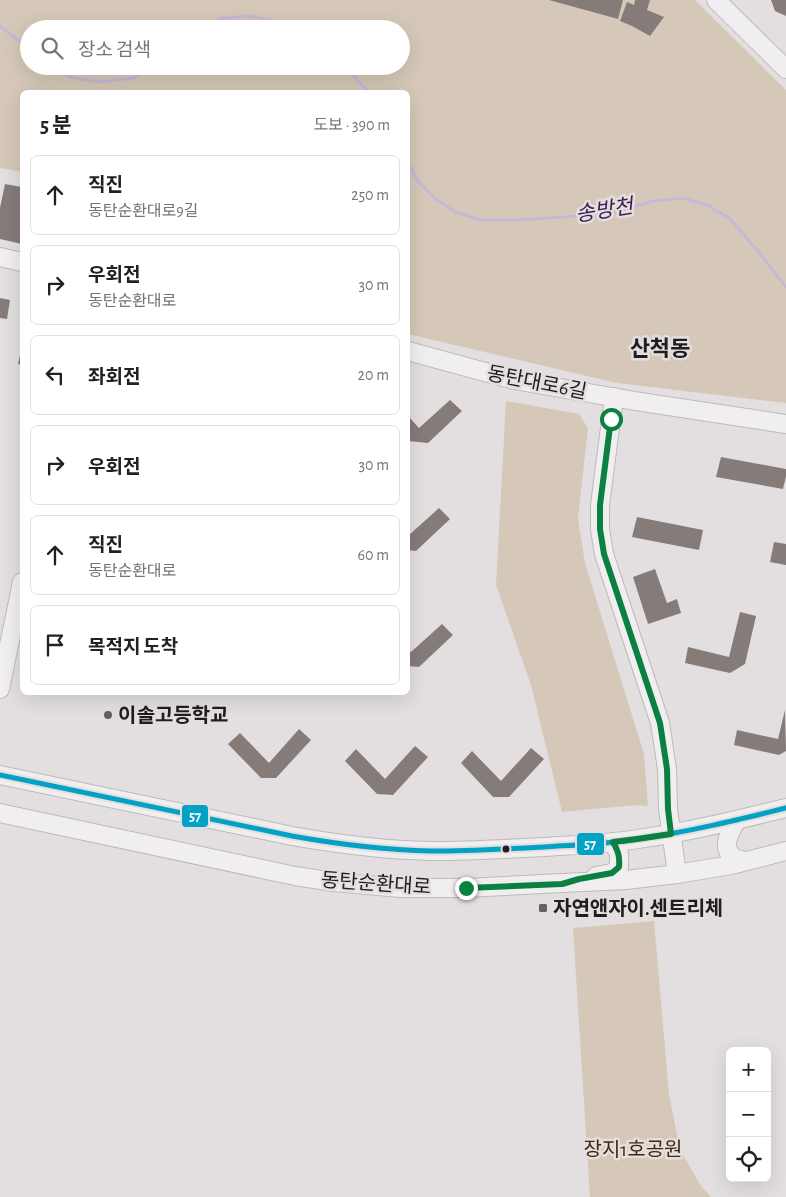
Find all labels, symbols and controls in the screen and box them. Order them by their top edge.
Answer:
search box [20,20,410,75]
icon: search [38,34,66,62]
text: 장소 검색 [78,41,151,60]
text: 5 분 [40,115,72,136]
text: 도보 · 390 m [314,117,390,133]
text: 직진 [88,176,123,195]
icon: ahead [41,181,69,209]
text: 250 m [351,187,389,203]
water label: 송방천 [574,194,637,225]
text: 동탄순환대로9길 [88,203,199,219]
text: 우회전 [88,266,140,285]
icon: right [41,271,69,299]
text: 30 m [359,277,389,293]
text: 동탄순환대로 [88,293,176,309]
district label: 산척동 [630,337,690,360]
icon: left [41,361,69,389]
street label: 동탄대로6길 [485,363,589,402]
text: 20 m [358,367,389,383]
text: 좌회전 [88,368,140,387]
route start [600,408,623,431]
icon: right [41,451,69,479]
text: 30 m [359,457,389,473]
text: 우회전 [88,458,140,477]
text: 직진 [88,536,123,555]
icon: ahead [41,541,69,569]
text: 60 m [358,547,389,563]
text: 동탄순환대로 [88,563,176,579]
icon: arrive [41,631,69,659]
text: 목적지 도착 [88,638,178,657]
place label: 이솔고등학교 [118,705,228,726]
marker: 이솔고등학교 [102,709,114,721]
line badge: 57 [181,804,209,828]
text: 57 [189,810,201,824]
line badge: 57 [576,832,605,856]
text: 57 [584,838,596,852]
unlabelled marker [501,844,511,854]
street label: 동탄순환대로 [320,869,432,898]
route end [455,877,478,900]
place label: 자연앤자이.센트리체 [553,898,723,919]
marker: 자연앤자이.센트리체 [537,902,549,914]
map controls [726,1047,771,1182]
button: + [726,1047,771,1092]
button: − [726,1092,771,1137]
button: locate [726,1137,771,1182]
park label: 장지1호공원 [584,1139,682,1160]

